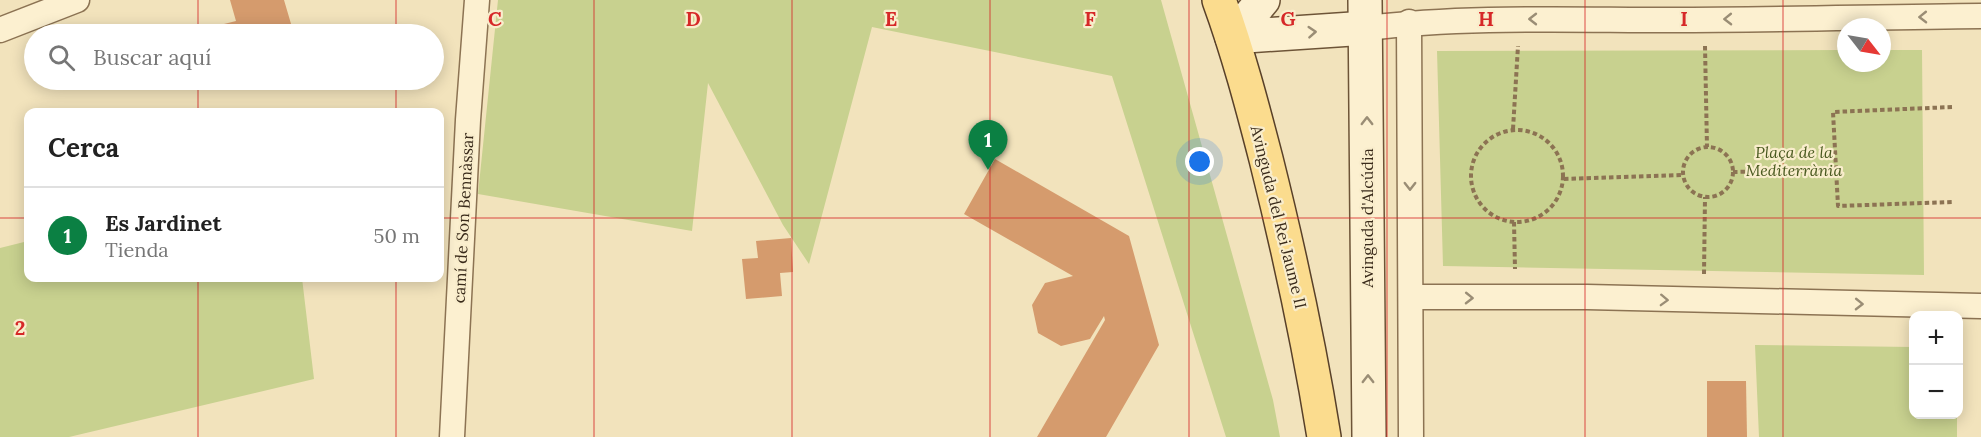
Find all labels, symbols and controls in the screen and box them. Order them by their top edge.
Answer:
text: C [488,6,502,31]
text: D [685,6,701,31]
text: E [885,6,897,31]
text: F [1084,6,1096,31]
text: G [1280,6,1296,31]
text: H [1478,6,1494,31]
text: I [1680,6,1688,31]
one-way arrow [1918,11,1927,23]
one-way arrow [1528,13,1537,25]
one-way arrow [1723,13,1732,25]
north arrow [1837,18,1891,72]
search box [24,24,444,90]
one-way arrow [1307,25,1316,38]
icon: search [45,41,78,74]
text: Buscar aquí [93,43,211,71]
one-way arrow [1361,116,1373,125]
pin: 1 [968,120,1008,170]
street label: Avinguda del Rei Jaume II [1246,122,1311,311]
text: Cerca [48,131,119,164]
street label: camí de Son Bennàssar [449,132,477,304]
park label: Plaça de la Mediterrània [1746,142,1842,180]
your location [1185,147,1214,176]
street label: Avinguda d'Alcúdia [1357,148,1377,289]
one-way arrow [1404,181,1416,190]
text: Es Jardinet [105,209,222,237]
text: 1 [63,223,72,248]
text: 50 m [374,223,420,248]
text: Tienda [105,237,169,262]
one-way arrow [1465,291,1474,304]
one-way arrow [1660,293,1669,306]
one-way arrow [1855,297,1864,310]
map controls [1909,311,1963,419]
button: + [1909,311,1963,365]
text: 2 [15,315,25,340]
button: − [1909,365,1963,419]
one-way arrow [1362,374,1374,383]

